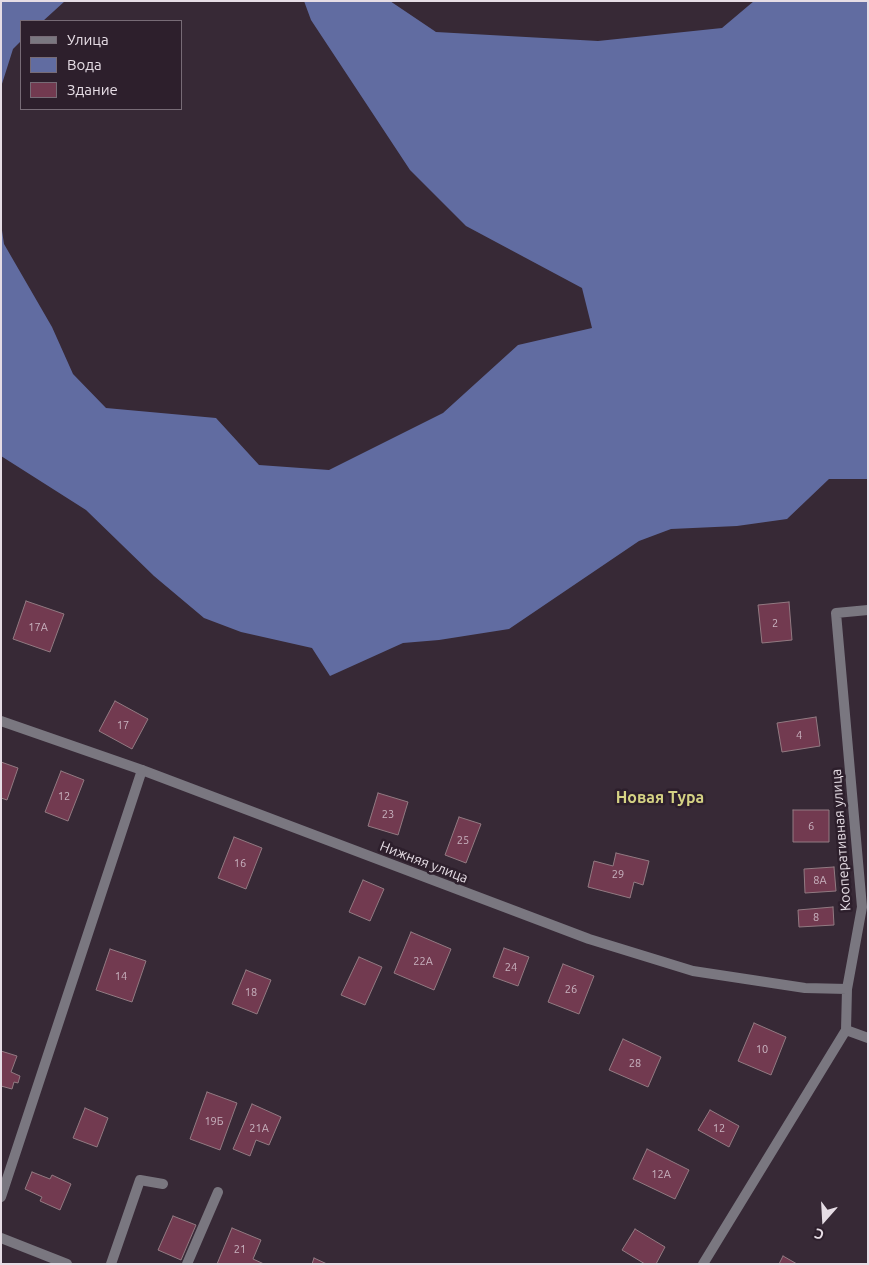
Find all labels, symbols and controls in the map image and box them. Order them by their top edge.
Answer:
legend [20,20,182,110]
text: Улица [67,31,109,48]
text: Вода [67,56,102,73]
text: Здание [67,81,118,98]
house number: 2 [772,616,778,630]
house number: 17А [28,620,48,634]
house number: 17 [117,718,129,732]
house number: 4 [796,728,802,742]
street label: Кооперативная улица [828,768,854,912]
district label: Новая Тура [616,788,704,808]
house number: 12 [58,789,70,803]
house number: 23 [382,807,394,821]
house number: 6 [808,819,814,833]
house number: 25 [457,833,469,847]
street label: Нижняя улица [377,837,471,887]
house number: 16 [234,856,246,870]
house number: 29 [612,867,624,881]
house number: 8А [813,873,827,887]
house number: 8 [813,910,819,924]
house number: 22А [413,954,433,968]
house number: 24 [505,960,517,974]
house number: 14 [115,969,127,983]
house number: 26 [565,982,577,996]
house number: 18 [245,985,257,999]
house number: 10 [756,1042,768,1056]
house number: 28 [629,1056,641,1070]
house number: 19Б [204,1114,224,1128]
house number: 21А [249,1121,269,1135]
house number: 12 [713,1121,725,1135]
house number: 12А [651,1167,671,1181]
north arrow [799,1195,849,1245]
text: С [812,1225,826,1243]
house number: 21 [234,1242,246,1256]

